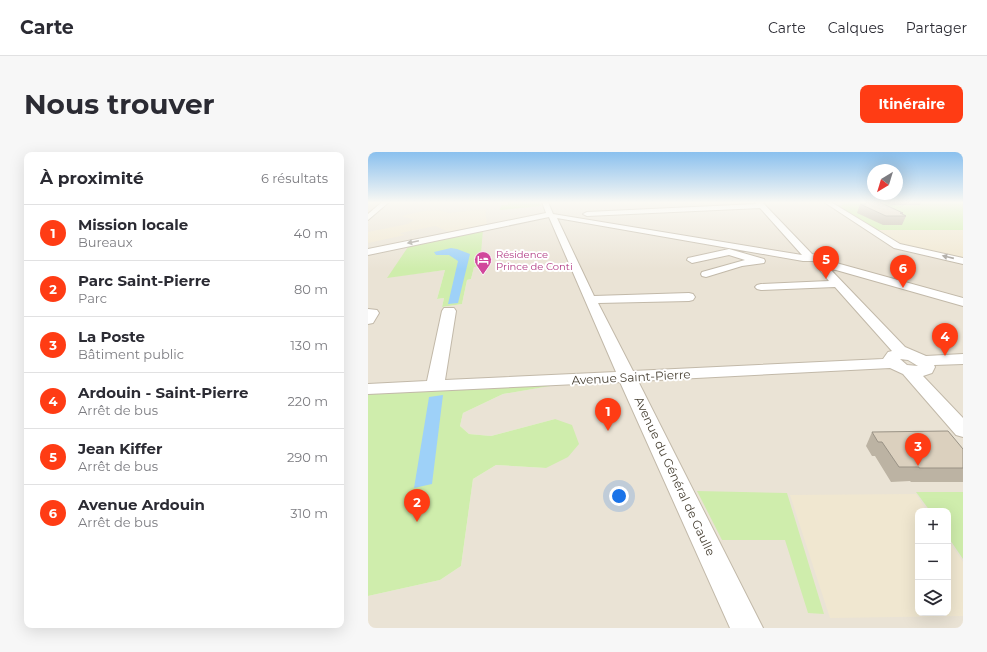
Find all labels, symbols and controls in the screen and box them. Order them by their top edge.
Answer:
text: Carte [20,16,74,39]
text: Carte [768,19,806,37]
text: Calques [828,19,884,37]
text: Partager [906,19,967,37]
button: Itinéraire [860,85,963,123]
text: Nous trouver [24,87,215,121]
north arrow [867,164,903,200]
text: À proximité [40,168,144,188]
text: 6 résultats [261,170,328,186]
text: Mission locale [78,215,188,234]
text: 1 [50,225,56,241]
text: 40 m [294,225,328,241]
text: Bureaux [78,234,133,250]
one-way arrow [407,240,420,246]
pin: 5 [813,246,839,279]
place label: Résidence Prince de Conti [496,248,573,273]
hotel icon: Résidence Prince de Conti [473,250,493,275]
one-way arrow [942,254,954,260]
pin: 6 [890,255,916,288]
text: Parc Saint-Pierre [78,271,211,290]
text: 2 [49,281,57,297]
text: 80 m [294,281,328,297]
text: Parc [78,290,107,306]
pin: 4 [932,323,958,356]
text: La Poste [78,327,145,346]
text: 3 [49,337,57,353]
text: 130 m [290,337,328,353]
text: Bâtiment public [78,346,184,362]
street label: Avenue Saint-Pierre [571,366,691,388]
text: Ardouin - Saint-Pierre [78,383,249,402]
text: 4 [49,393,57,409]
text: 220 m [287,393,328,409]
street label: Avenue du Général de Gaulle [631,394,719,558]
pin: 1 [595,398,621,431]
text: Arrêt de bus [78,402,158,418]
pin: 3 [905,433,931,466]
text: Jean Kiffer [78,439,162,458]
text: 5 [49,449,57,465]
text: 290 m [287,449,328,465]
text: Arrêt de bus [78,458,158,474]
your location [609,486,629,506]
pin: 2 [404,489,430,522]
text: Avenue Ardouin [78,495,205,514]
text: 6 [49,505,57,521]
text: 310 m [290,505,328,521]
map controls [915,508,951,616]
button: + [915,508,951,544]
text: Arrêt de bus [78,514,158,530]
button: − [915,544,951,580]
button: layers [915,580,951,616]

